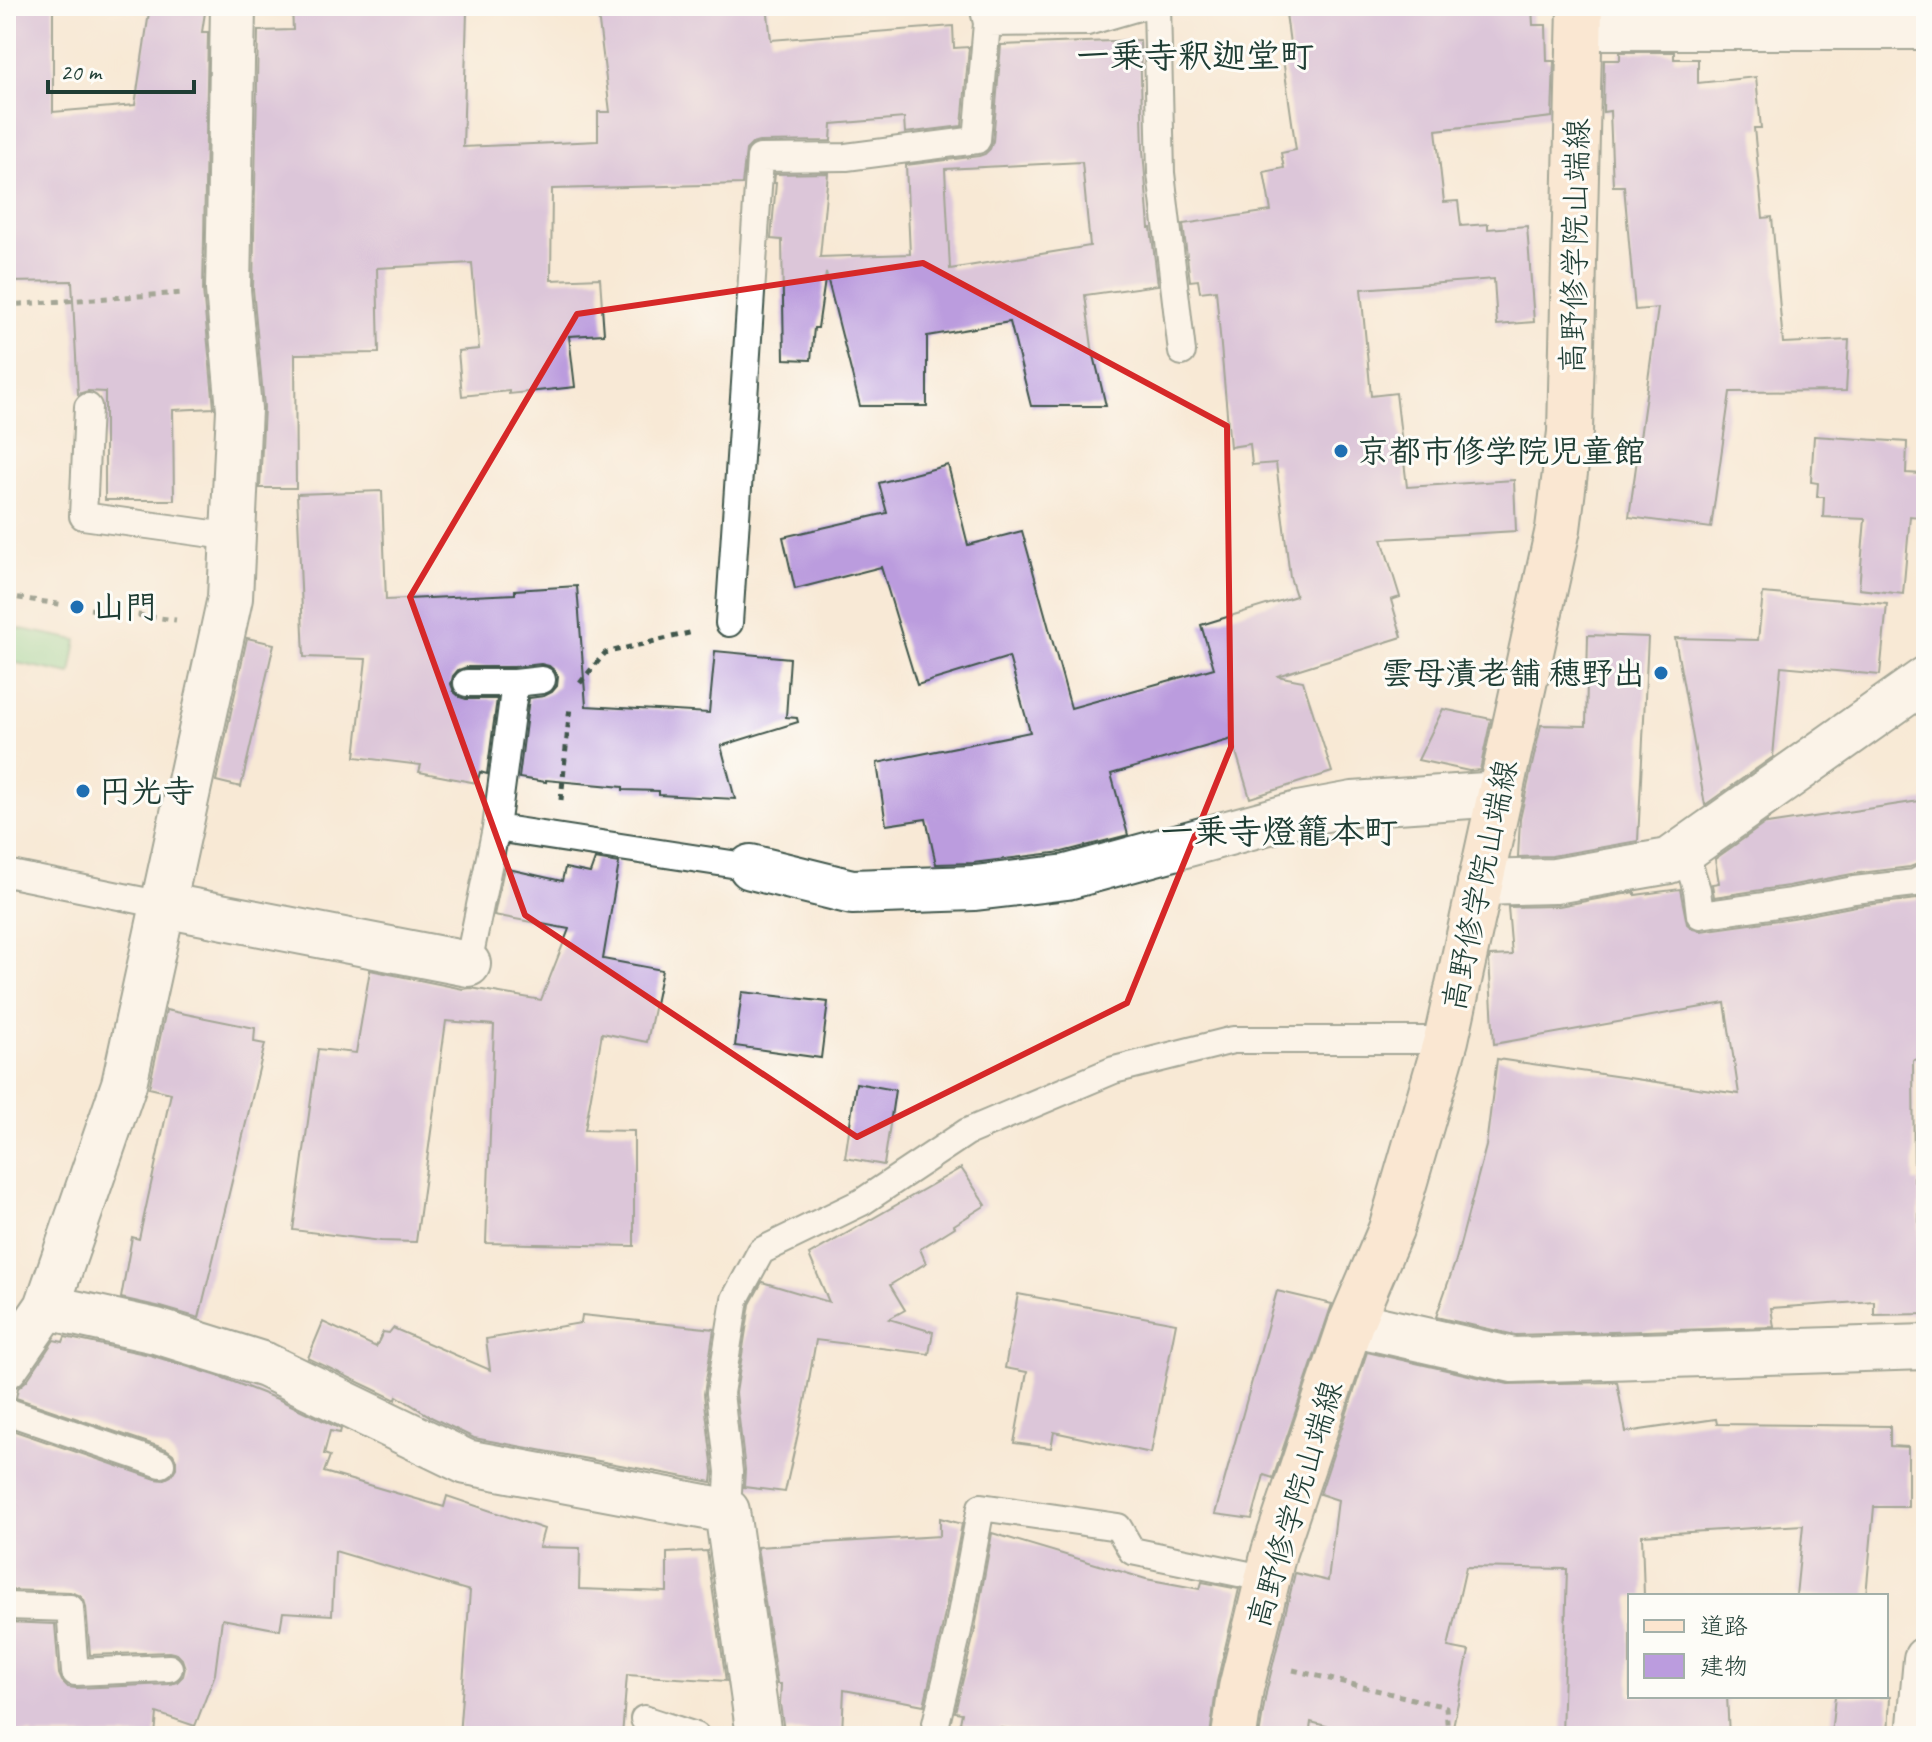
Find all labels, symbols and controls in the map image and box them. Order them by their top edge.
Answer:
district label: 一乗寺釈迦堂町 [1076,34,1314,77]
scale bar [48,44,194,94]
text: 20 m [60,57,103,87]
street label: 高野修学院山端線 [1552,118,1598,374]
place label: 京都市修学院児童館 [1357,431,1645,472]
marker: 京都市修学院児童館 [1332,442,1350,460]
place label: 山門 [93,587,157,628]
marker: 山門 [68,598,86,616]
place label: 雲母漬老舗 穂野出 [1381,653,1645,694]
marker: 雲母漬老舗 穂野出 [1652,664,1670,682]
street label: 高野修学院山端線 [1433,756,1527,1014]
place label: 円光寺 [99,771,195,812]
marker: 円光寺 [74,782,92,800]
district label: 一乗寺燈籠本町 [1160,810,1398,853]
street label: 高野修学院山端線 [1238,1376,1352,1632]
legend [1628,1594,1888,1698]
text: 道路 [1700,1611,1748,1641]
text: 建物 [1700,1651,1748,1681]

